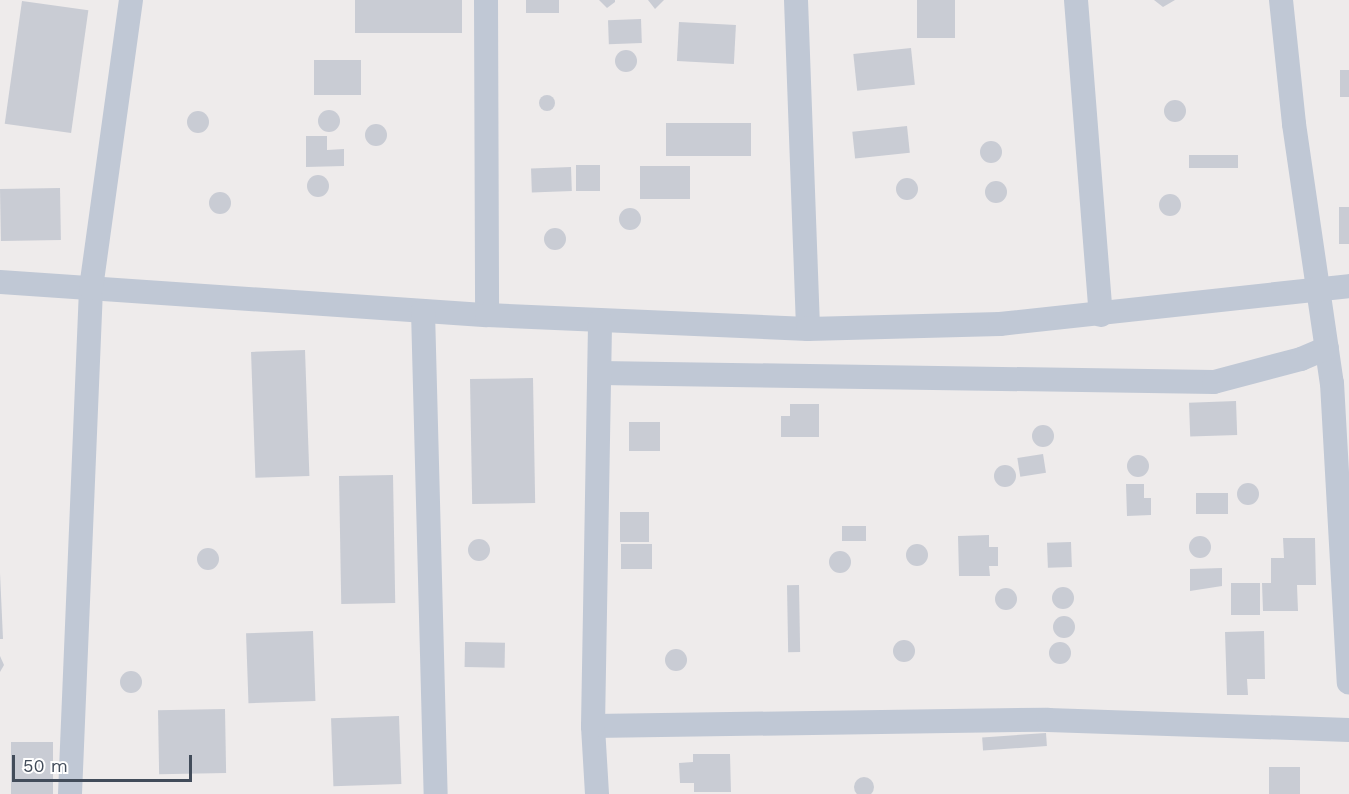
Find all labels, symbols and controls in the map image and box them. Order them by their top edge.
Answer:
scale bar [15,743,195,781]
text: 50 m [23,755,68,776]

